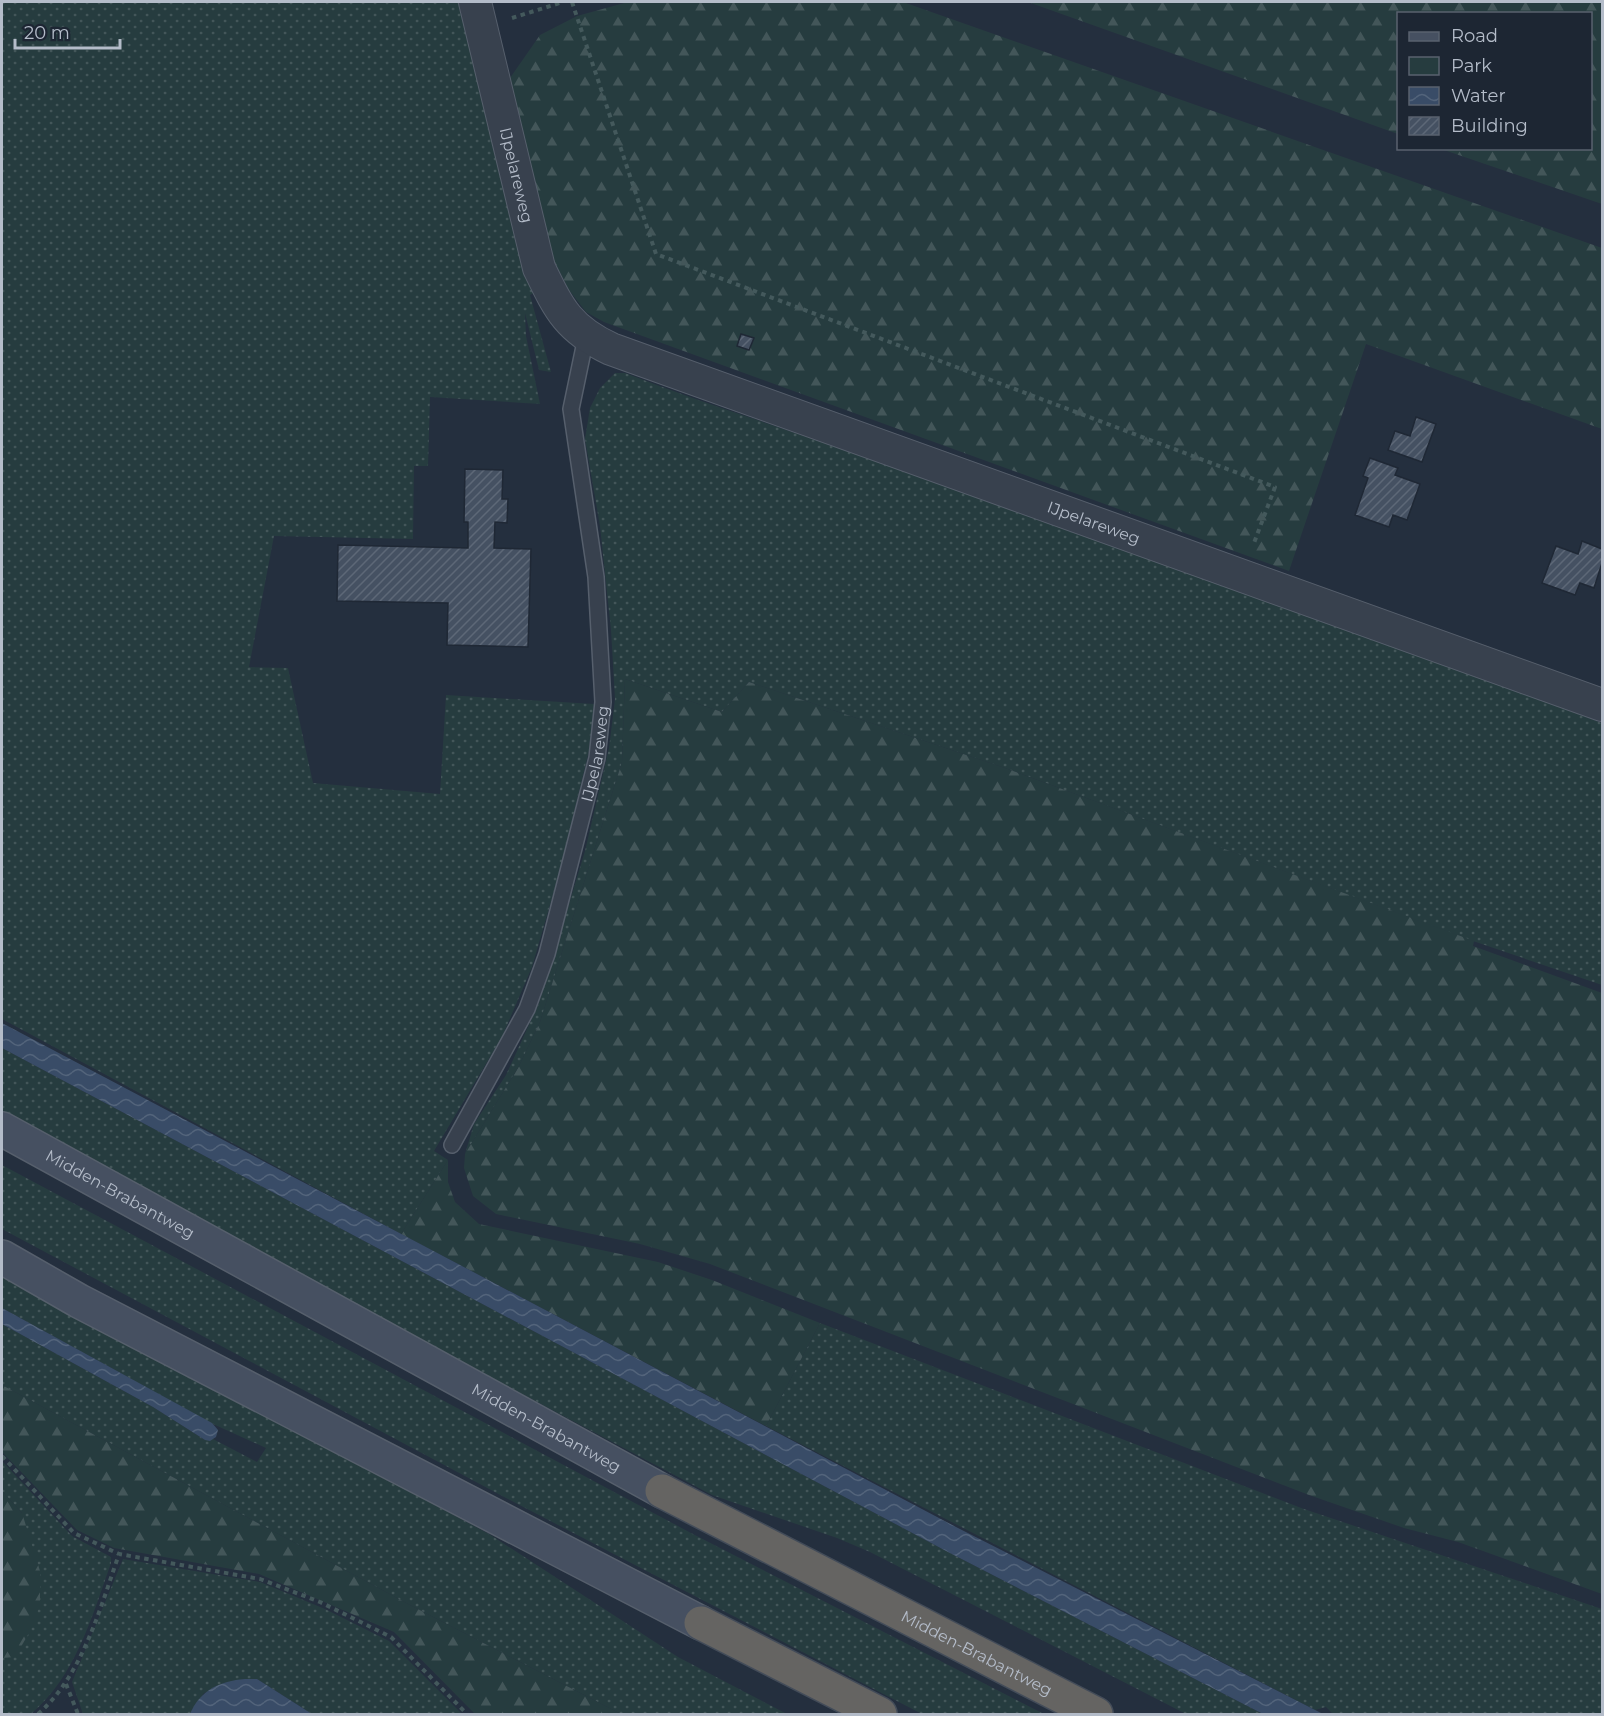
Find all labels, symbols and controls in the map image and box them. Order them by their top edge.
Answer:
scale bar [15,12,120,50]
legend [1397,12,1592,150]
text: 20 m [24,22,70,44]
text: Road [1451,25,1498,47]
text: Park [1451,55,1492,77]
text: Water [1451,85,1506,107]
text: Building [1451,115,1528,137]
street label: IJpelareweg [496,126,537,225]
street label: IJpelareweg [1045,497,1143,548]
street label: IJpelareweg [577,705,613,804]
street label: Midden-Brabantweg [42,1146,198,1243]
street label: Midden-Brabantweg [468,1380,624,1477]
street label: Midden-Brabantweg [898,1607,1055,1700]

